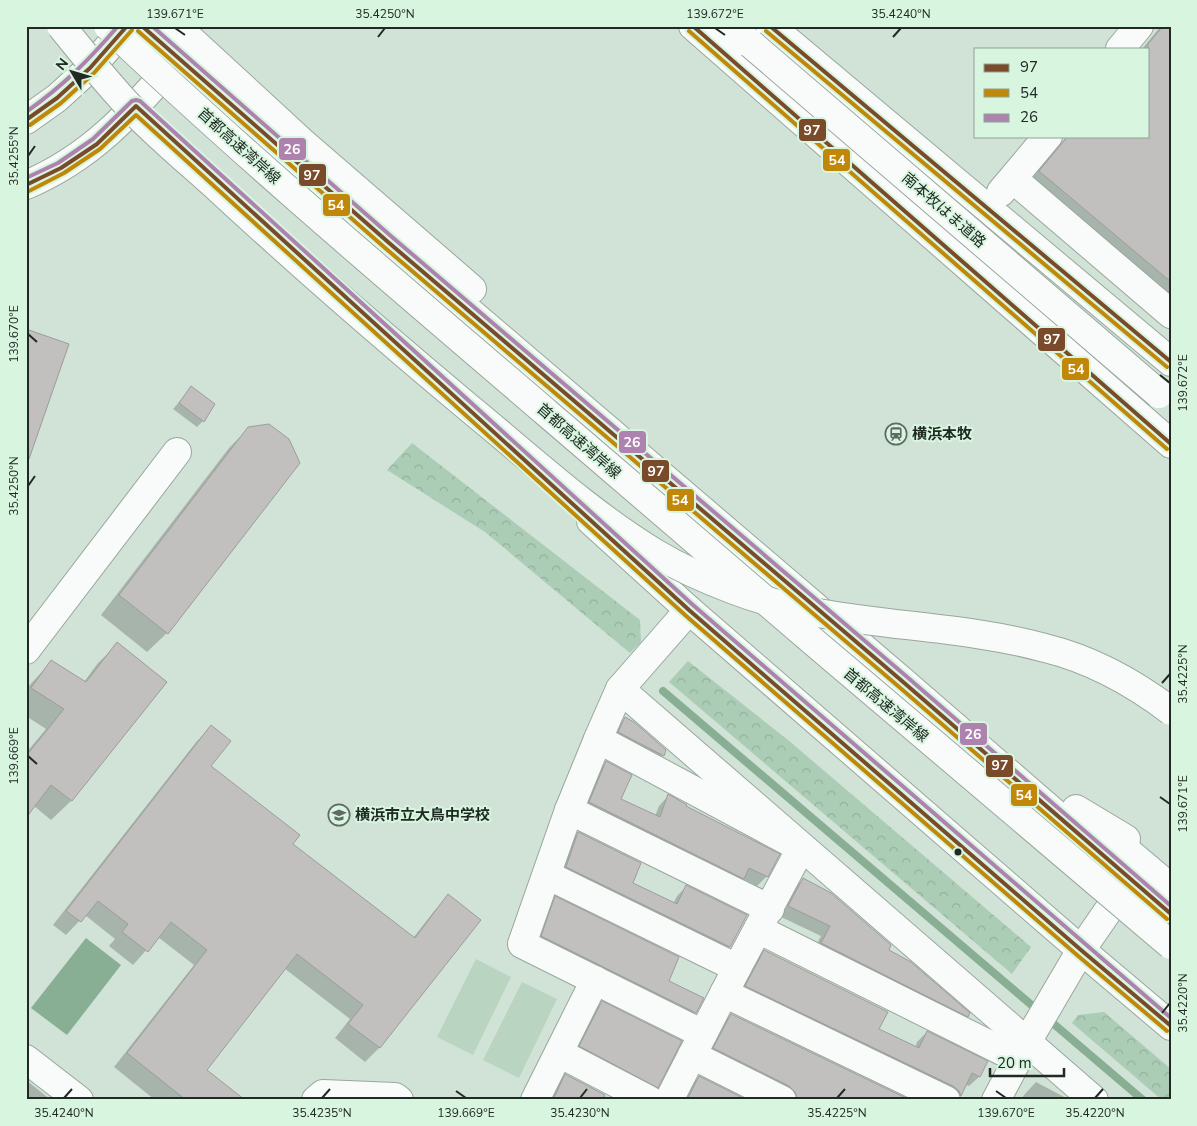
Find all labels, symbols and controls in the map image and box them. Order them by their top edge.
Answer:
text: 139.671°E [146,6,204,22]
text: 35.4250°N [355,6,415,22]
text: 139.672°E [686,6,744,22]
text: 35.4240°N [871,6,931,22]
north arrow [48,48,98,98]
legend [974,48,1150,138]
text: N [51,54,73,74]
text: 97 [1020,57,1038,77]
text: 54 [1020,83,1038,103]
street label: 首都高速湾岸線 [193,103,285,189]
text: 26 [1020,107,1038,127]
line badge: 97 [798,118,827,142]
text: 97 [804,121,820,140]
text: 35.4255°N [6,126,22,186]
line badge: 26 [278,137,307,161]
text: 26 [284,140,300,159]
line badge: 54 [822,148,851,172]
text: 54 [829,151,846,170]
line badge: 97 [298,163,327,187]
text: 97 [304,166,320,185]
street label: 南本牧はま道路 [898,168,990,252]
line badge: 54 [322,193,351,217]
text: 54 [328,196,345,215]
text: 139.670°E [6,305,22,363]
line badge: 97 [1037,327,1066,352]
text: 97 [1044,330,1060,349]
text: 139.672°E [1175,354,1191,412]
line badge: 54 [1061,357,1090,381]
text: 54 [1068,360,1085,379]
street label: 首都高速湾岸線 [533,399,625,483]
station icon: 横浜本牧 [884,422,908,446]
place label: 横浜本牧 [912,424,972,444]
line badge: 26 [618,430,647,454]
text: 26 [624,433,640,452]
text: 35.4250°N [6,456,22,516]
line badge: 97 [641,459,670,483]
text: 97 [648,462,664,481]
line badge: 54 [666,488,695,512]
text: 54 [672,491,689,510]
text: 35.4225°N [1175,644,1191,704]
street label: 首都高速湾岸線 [839,664,933,746]
line badge: 26 [959,722,988,746]
text: 26 [965,725,981,744]
text: 139.669°E [6,727,22,785]
line badge: 97 [985,754,1014,778]
text: 97 [992,756,1008,775]
text: 139.671°E [1175,775,1191,833]
line badge: 54 [1010,783,1038,807]
text: 54 [1016,786,1033,805]
school or university icon: 横浜市立大鳥中学校 [327,803,351,827]
place label: 横浜市立大鳥中学校 [355,805,490,825]
unlabelled marker [953,847,963,857]
text: 35.4220°N [1175,973,1191,1033]
scale bar [990,1046,1063,1078]
text: 20 m [997,1053,1032,1073]
text: 35.4240°N [34,1105,94,1121]
text: 35.4235°N [292,1105,352,1121]
text: 139.669°E [437,1105,495,1121]
text: 35.4230°N [550,1105,610,1121]
text: 35.4225°N [807,1105,867,1121]
text: 139.670°E [977,1105,1035,1121]
text: 35.4220°N [1065,1105,1125,1121]

